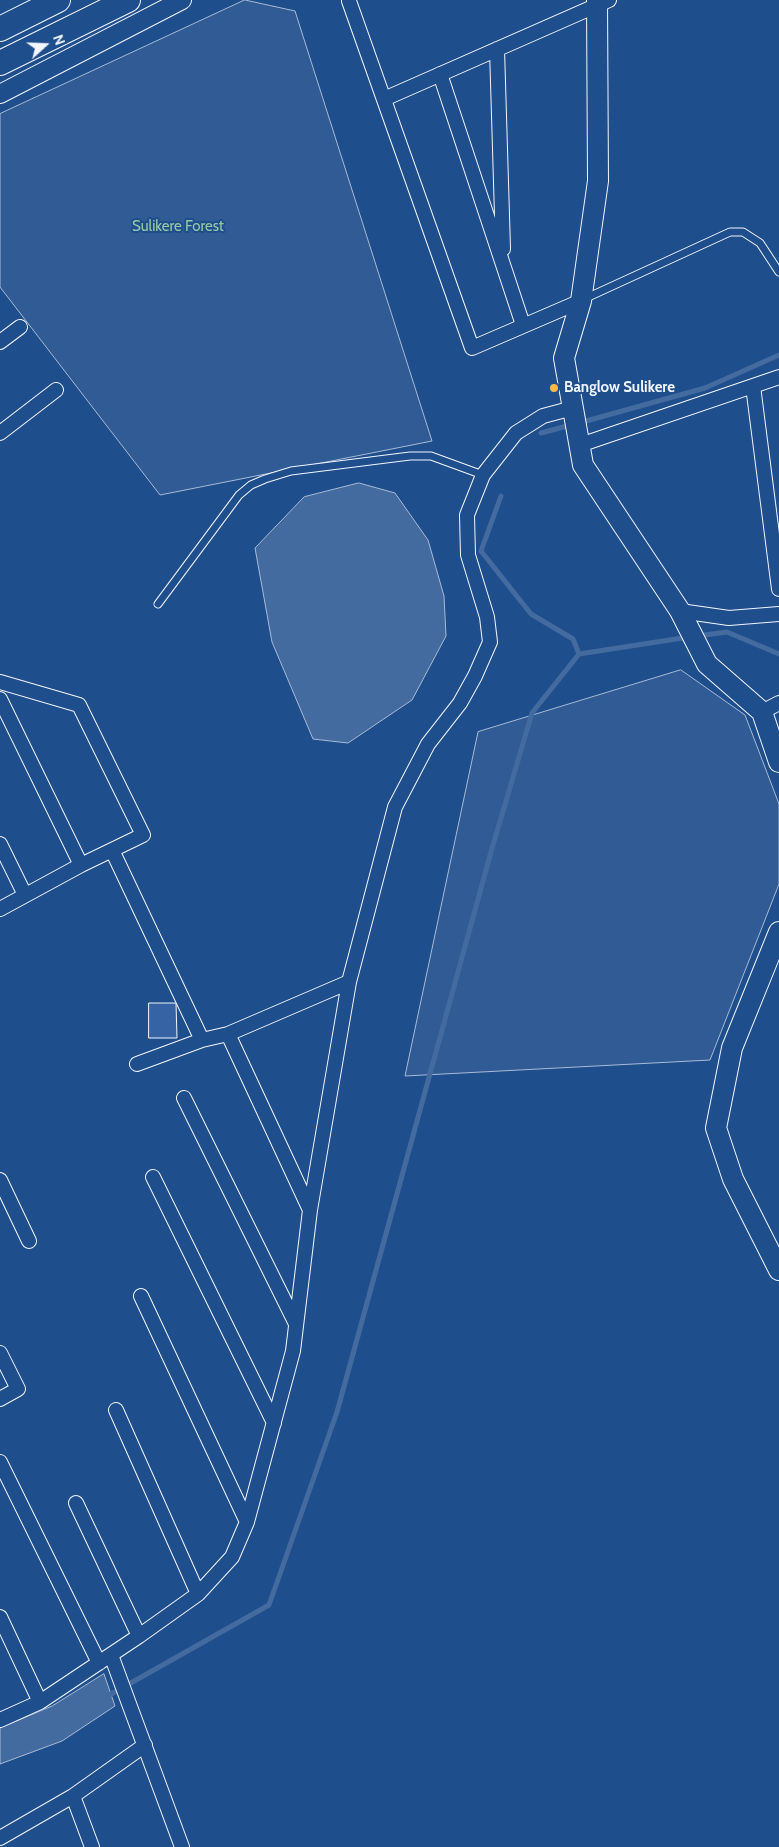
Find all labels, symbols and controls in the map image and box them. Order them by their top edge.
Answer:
north arrow [20,20,70,70]
text: N [49,32,69,48]
park label: Sulikere Forest [132,218,224,236]
place label: Banglow Sulikere [564,379,675,397]
marker: Banglow Sulikere [548,382,560,394]

